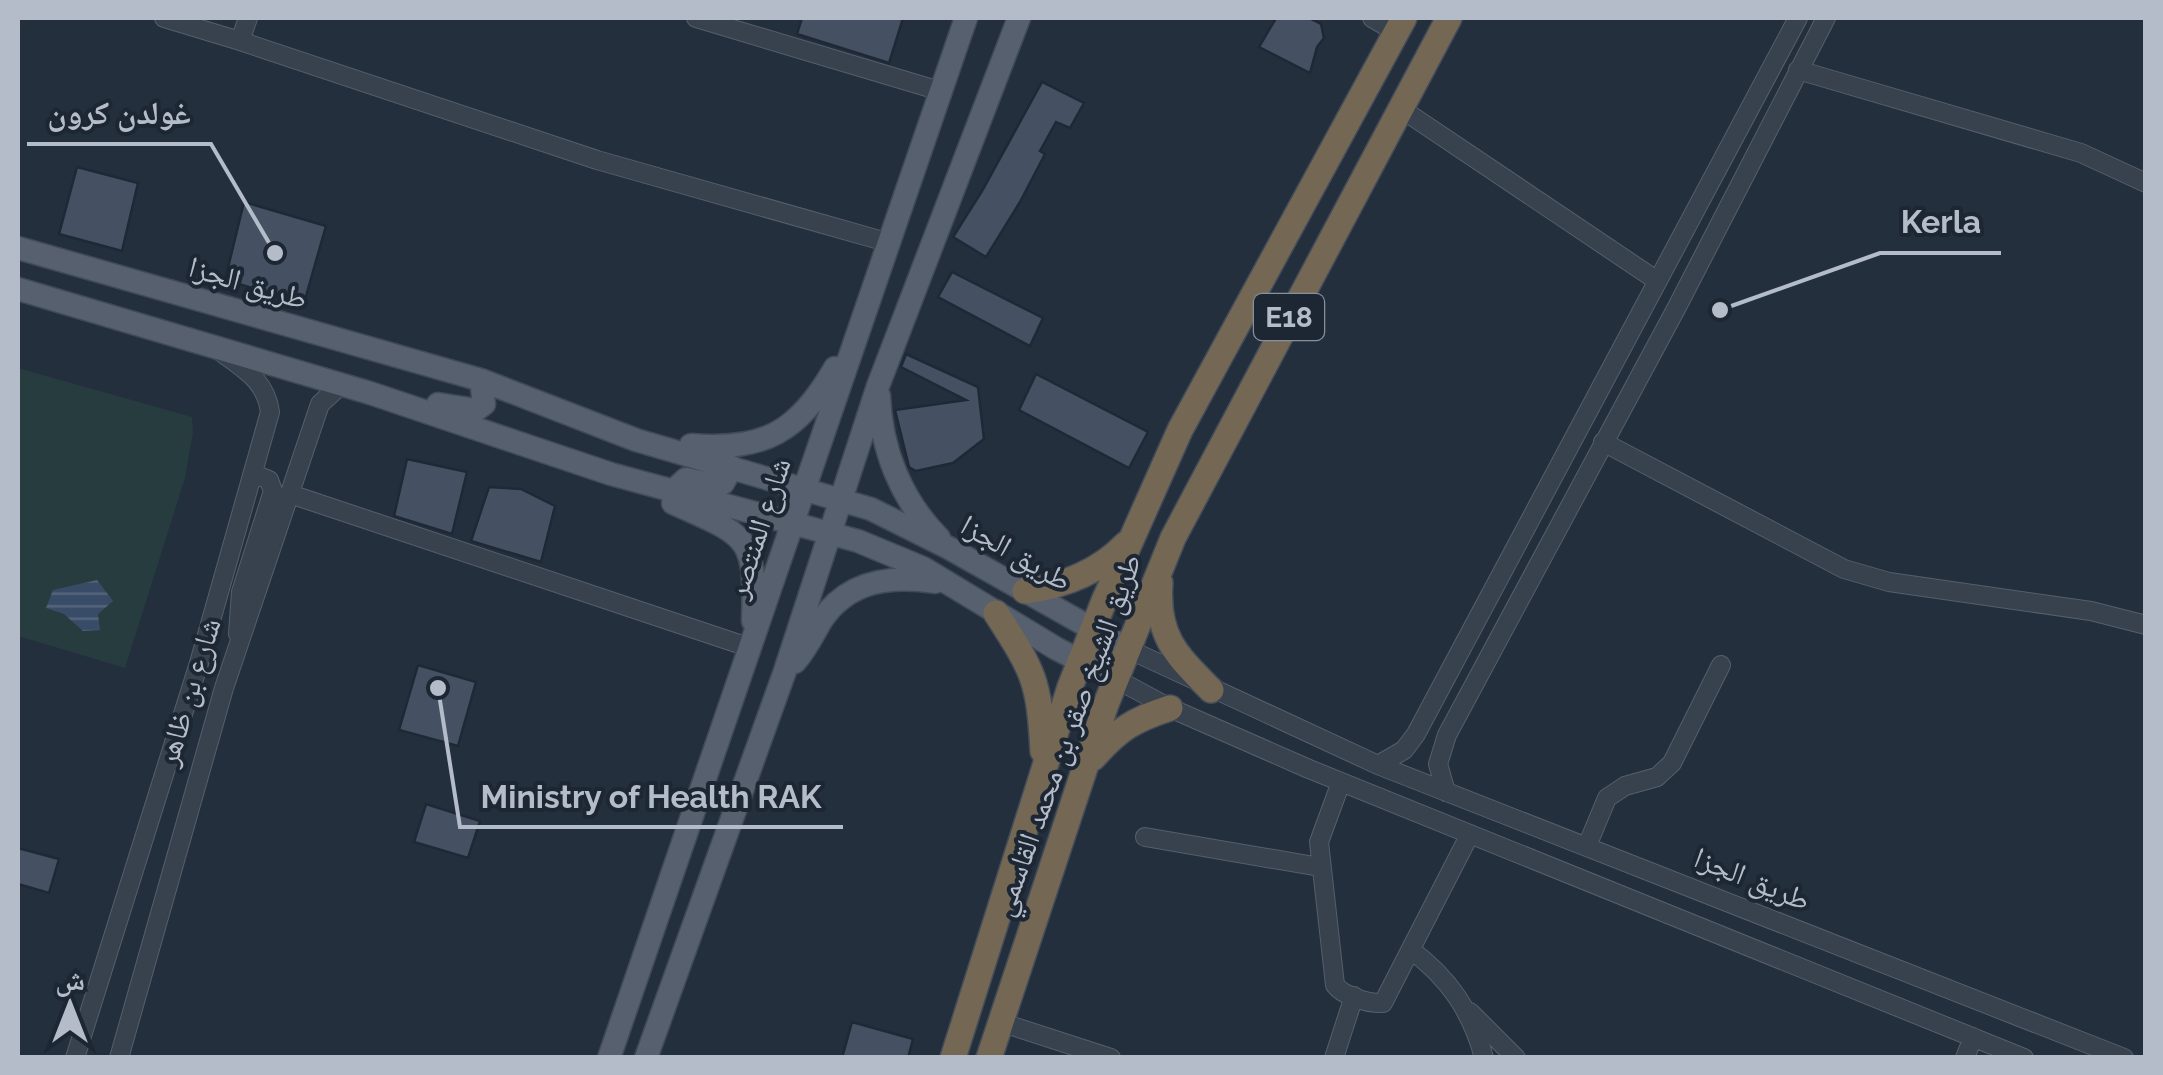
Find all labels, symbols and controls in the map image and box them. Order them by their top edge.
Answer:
callout: غولدن كرون [27,82,211,144]
text: غولدن كرون [47,94,191,132]
callout: Kerla [1880,191,2001,253]
text: Kerla [1901,203,1981,240]
street label: طريق الجزا [184,249,312,317]
road number: E18 [1254,294,1324,340]
street label: شارع المنتصر [719,453,800,604]
street label: طريق الجزا [954,507,1078,599]
street label: طريق الشيخ صقر بن محمد القاسمي [985,549,1155,923]
street label: شارع بن ظاهر [149,614,230,772]
callout: Ministry of Health RAK [460,765,843,827]
text: Ministry of Health RAK [481,778,822,815]
street label: طريق الجزا [1689,839,1815,919]
north arrow [20,955,120,1055]
text: ش [55,964,85,997]

